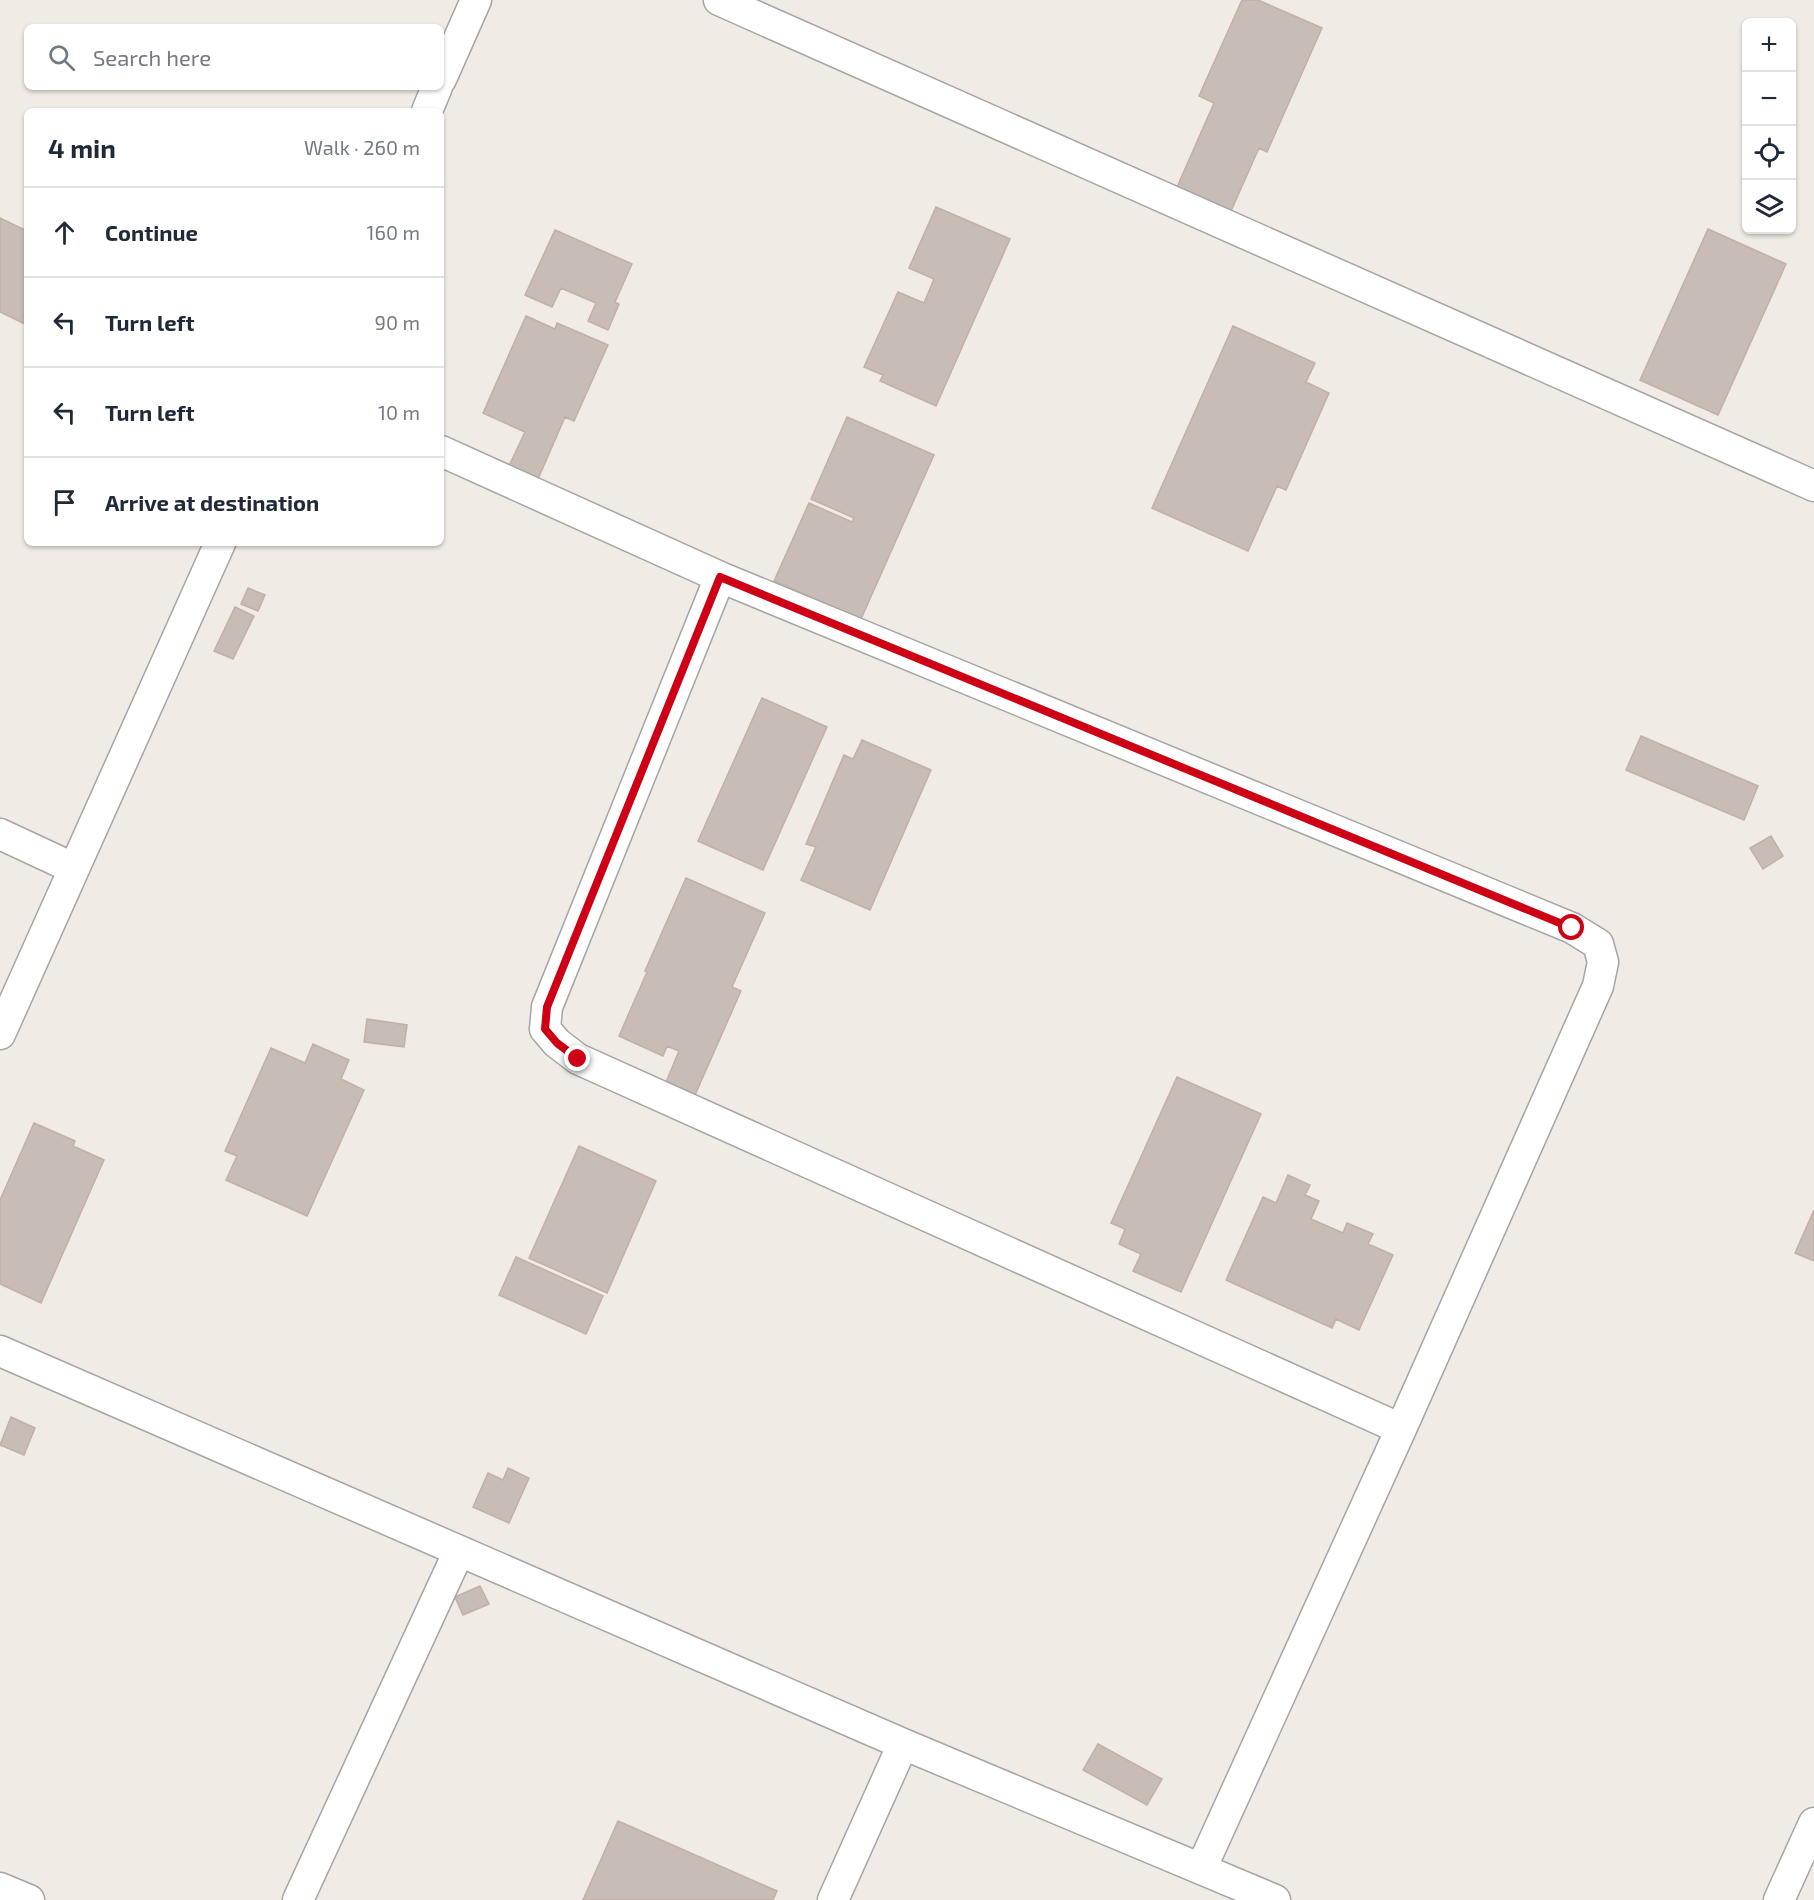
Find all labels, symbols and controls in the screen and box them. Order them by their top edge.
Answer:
map controls [1742,18,1796,234]
button: + [1742,18,1796,72]
search box [24,24,444,90]
icon: search [45,41,78,74]
text: Search here [93,44,211,70]
button: − [1742,72,1796,126]
button: locate [1742,126,1796,180]
text: 4 min [48,132,116,163]
text: Walk · 260 m [304,135,420,159]
button: layers [1742,180,1796,234]
icon: ahead [48,216,81,249]
text: Continue [105,219,198,245]
text: 160 m [367,220,420,244]
icon: left [48,306,81,339]
text: Turn left [105,309,194,335]
text: 90 m [375,310,420,334]
icon: left [48,396,81,429]
text: Turn left [105,399,194,425]
text: 10 m [378,400,420,424]
icon: arrive [48,486,81,519]
text: Arrive at destination [105,489,319,515]
route start [1558,914,1584,940]
route end [564,1045,590,1071]

